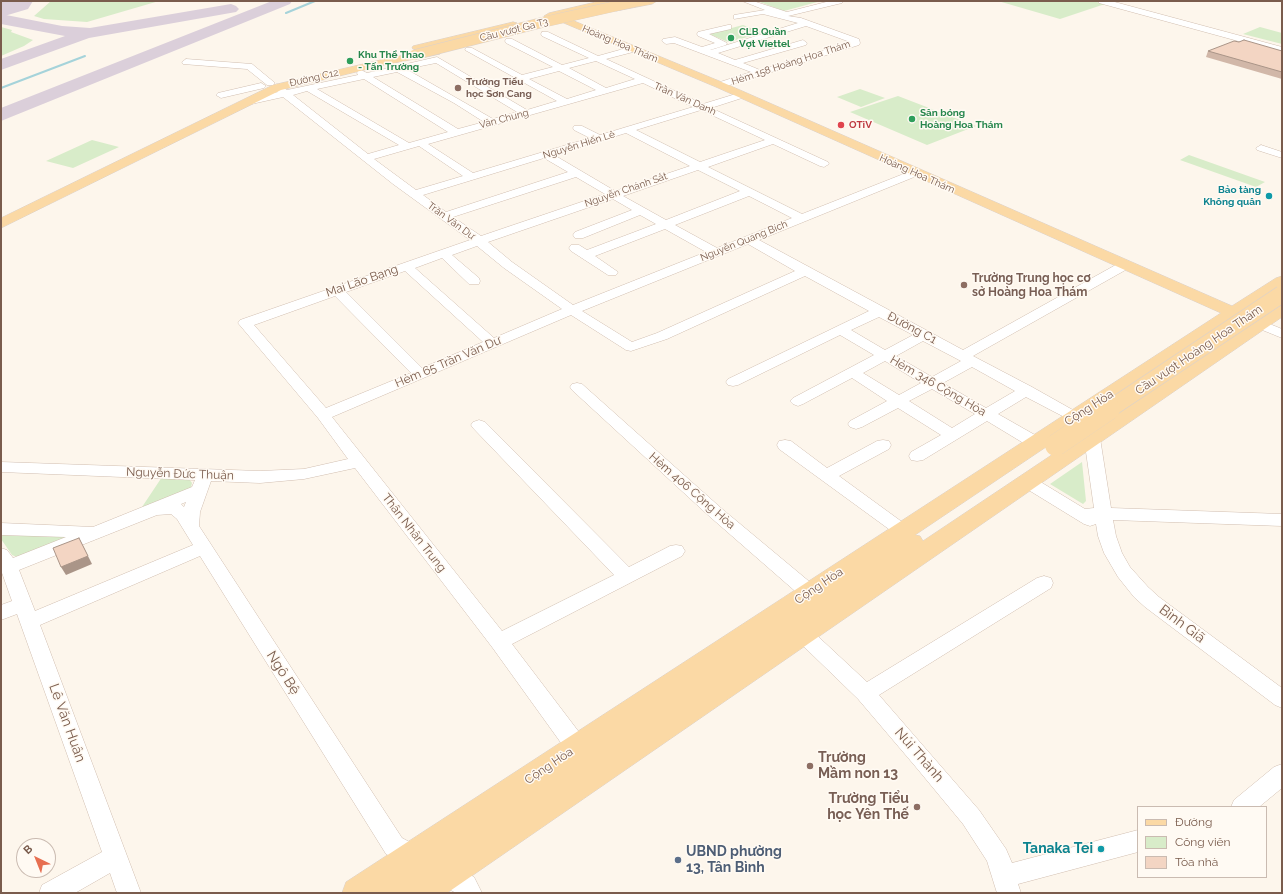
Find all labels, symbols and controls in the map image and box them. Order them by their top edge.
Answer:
street label: Cầu vượt Ga T3 [479,16,549,44]
street label: Hoàng Hoa Thám [580,23,660,65]
place label: CLB Quần Vợt Viettel [739,26,790,50]
marker: CLB Quần Vợt Viettel [726,33,736,43]
street label: Hẻm 158 Hoàng Hoa Thám [730,38,852,88]
place label: Khu Thể Thao - Tấn Trường [358,49,424,72]
marker: Khu Thể Thao - Tấn Trường [345,56,355,66]
street label: Đường C12 [288,67,340,89]
place label: Trường Tiểu học Sơn Cang [466,76,532,100]
street label: Trần Văn Danh [652,80,718,118]
marker: Trường Tiểu học Sơn Cang [453,83,463,93]
street label: Văn Chung [478,107,530,131]
place label: Sân bóng Hoàng Hoa Thám [920,107,1003,130]
marker: Sân bóng Hoàng Hoa Thám [907,114,917,124]
place label: OTiV [849,119,872,131]
marker: OTiV [836,120,846,130]
street label: Nguyễn Hiến Lê [541,128,617,162]
street label: Hoàng Hoa Thám [878,152,956,196]
street label: Nguyễn Chánh Sắt [583,170,669,210]
place label: Bảo tàng Không quân [1203,184,1261,208]
marker: Bảo tàng Không quân [1264,191,1274,201]
street label: Trần Văn Dư [425,200,477,242]
street label: Nguyễn Quang Bích [699,218,789,264]
street label: Mai Lão Bạng [324,262,400,300]
place label: Trường Trung học cơ sở Hoàng Hoa Thám [972,271,1091,299]
marker: Trường Trung học cơ sở Hoàng Hoa Thám [959,280,969,290]
street label: Cầu vượt Hoàng Hoa Thám [1133,302,1265,398]
street label: Đường C1 [885,309,939,347]
street label: Hẻm 65 Trần Văn Dư [393,333,503,391]
street label: Hẻm 346 Cộng Hòa [887,353,989,419]
street label: Cộng Hòa [1062,387,1116,429]
street label: Hẻm 406 Cộng Hòa [646,450,738,532]
street label: Nguyễn Đức Thuận [126,465,234,483]
street label: Thân Nhân Trung [379,491,449,575]
street label: Cộng Hòa [792,565,846,607]
street label: Bình Giã [1156,601,1208,647]
street label: Ngô Bệ [263,648,303,698]
street label: Lê Văn Huân [45,681,89,765]
street label: Núi Thành [891,724,947,786]
street label: Cộng Hòa [522,745,576,787]
place label: Trường Mầm non 13 [818,750,898,782]
marker: Trường Mầm non 13 [805,761,815,771]
place label: Trường Tiểu học Yên Thế [827,791,909,824]
marker: Trường Tiểu học Yên Thế [912,802,922,812]
legend [1137,806,1267,878]
text: Đường [1175,815,1212,829]
text: Công viên [1175,835,1231,849]
north arrow [16,838,56,878]
place label: Tanaka Tei [1023,841,1093,857]
text: B [21,842,35,857]
place label: UBND phường 13, Tân Bình [686,844,782,876]
marker: Tanaka Tei [1096,844,1106,854]
marker: UBND phường 13, Tân Bình [673,855,683,865]
text: Tòa nhà [1175,855,1218,869]

